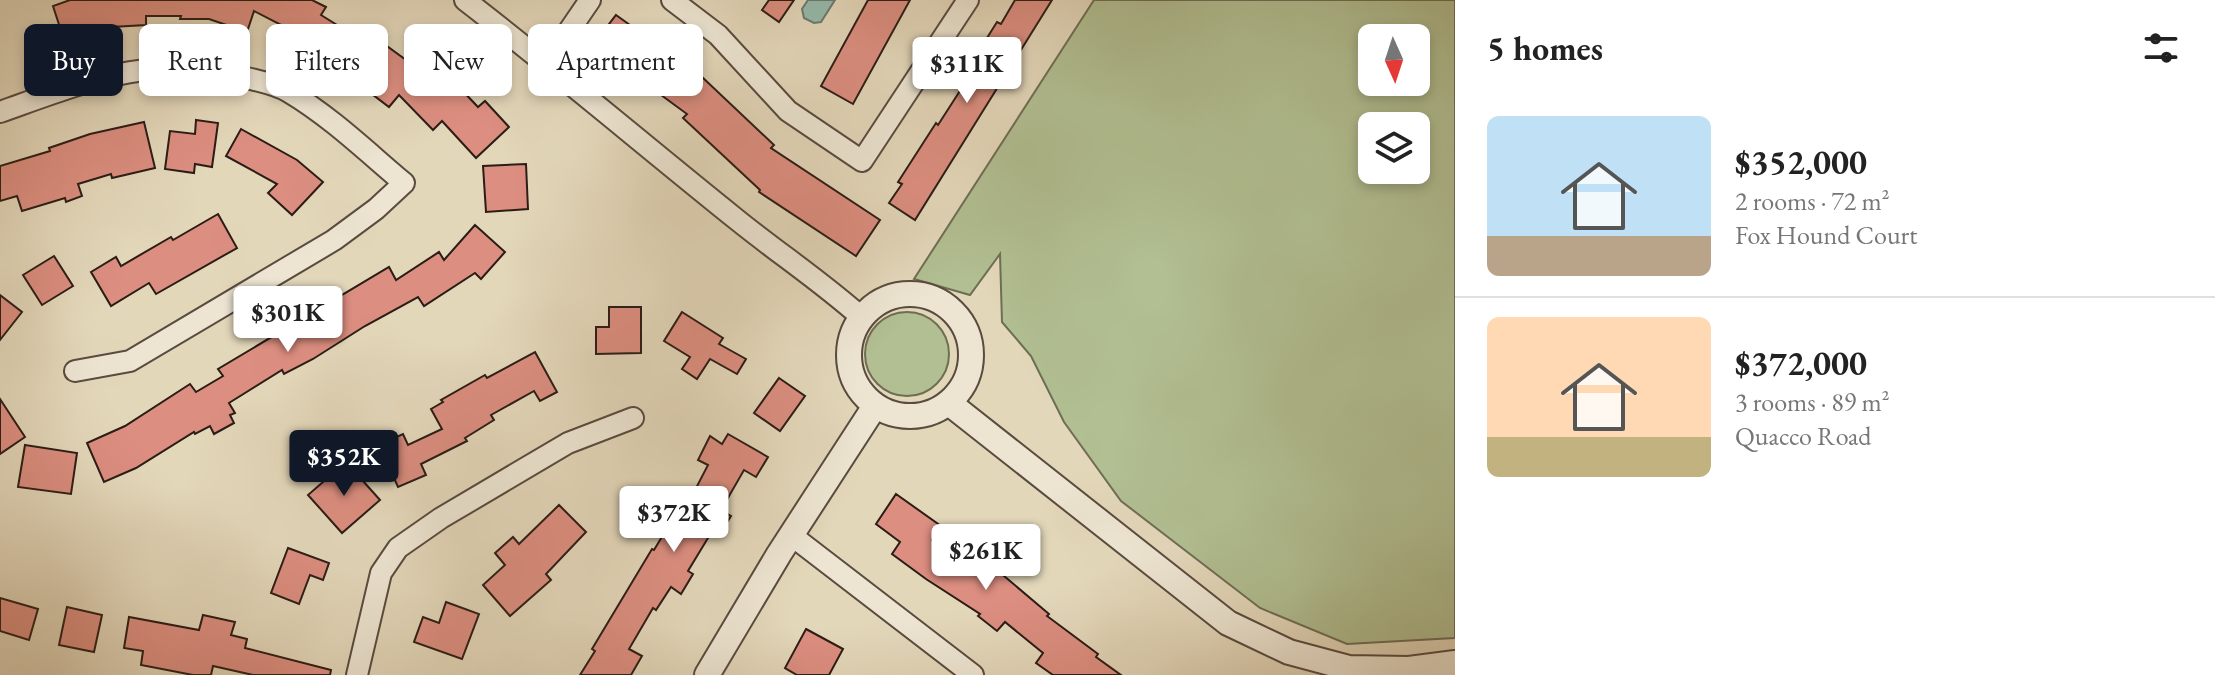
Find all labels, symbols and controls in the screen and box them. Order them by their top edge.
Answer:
chip: Buy [24,24,123,96]
chip: Rent [139,24,250,96]
chip: Filters [266,24,388,96]
chip: New [404,24,512,96]
chip: Apartment [528,24,703,96]
north arrow [1358,24,1430,96]
map controls [1358,24,1430,184]
text: 5 homes [1487,26,1603,70]
icon: filters [2139,26,2183,70]
pin: $311K [911,37,1023,105]
text: $311K [930,46,1004,80]
button: layers [1358,112,1430,184]
text: $352,000 [1735,140,1867,184]
icon: home [1551,148,1647,244]
text: 2 rooms · 72 m² [1735,184,1890,218]
text: Fox Hound Court [1735,218,1917,252]
pin: $301K [232,286,344,354]
text: $301K [251,295,325,329]
text: $372,000 [1735,341,1867,385]
icon: home [1551,349,1647,445]
text: 3 rooms · 89 m² [1735,385,1890,419]
text: Quacco Road [1735,419,1872,453]
pin: $352K [288,430,400,498]
text: $352K [307,439,381,473]
pin: $372K [618,486,730,554]
text: $372K [637,495,711,529]
pin: $261K [930,524,1042,592]
text: $261K [949,533,1023,567]

